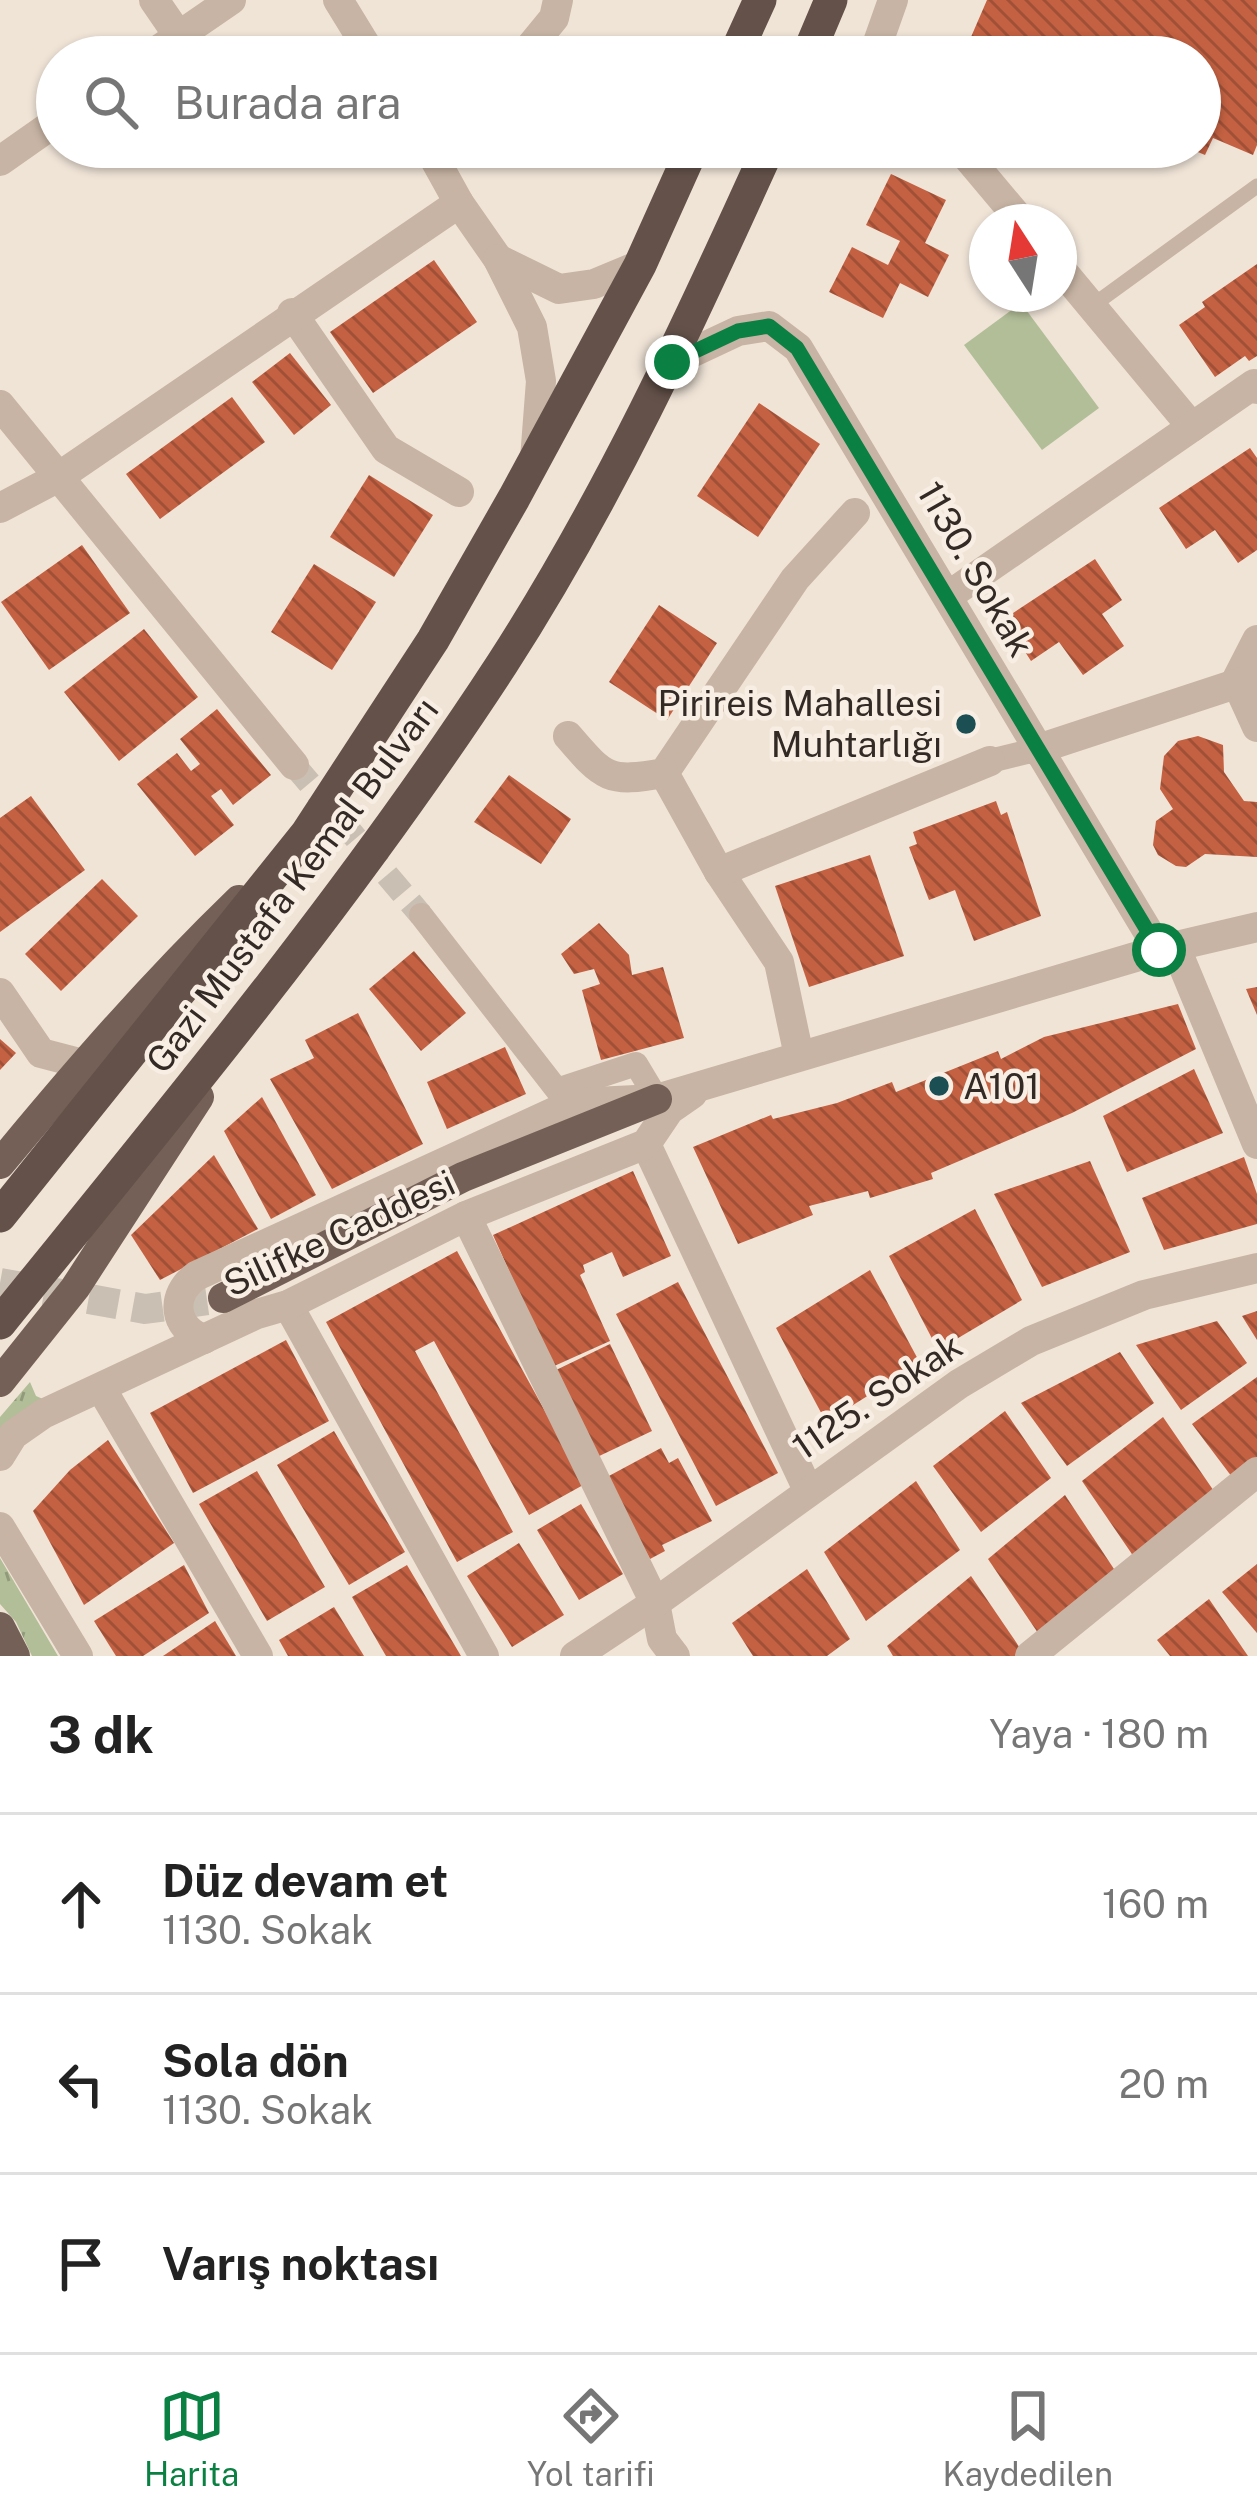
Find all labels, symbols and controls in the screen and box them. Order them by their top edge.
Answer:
search box [36,36,1221,168]
icon: search [78,69,144,135]
text: Burada ara [174,76,401,129]
north arrow [969,204,1077,312]
route end [645,335,699,389]
street label: 1130. Sokak [909,474,1043,664]
place label: Pirireis Mahallesi Muhtarlığı [658,682,942,765]
street label: Gazi Mustafa Kemal Bulvarı [137,689,447,1081]
marker: Pirireis Mahallesi Muhtarlığı [953,711,979,737]
route start [1132,923,1186,977]
place label: A101 [963,1065,1040,1107]
marker: A101 [926,1073,952,1099]
street label: Silifke Caddesi [217,1161,461,1305]
street label: 1125. Sokak [785,1324,969,1468]
text: 3 dk [48,1705,154,1764]
text: Yaya · 180 m [989,1711,1209,1757]
text: Düz devam et [162,1854,448,1907]
icon: ahead [48,1871,114,1937]
text: 160 m [1102,1881,1209,1927]
text: 1130. Sokak [162,1907,373,1953]
text: Sola dön [162,2034,349,2087]
icon: left [48,2051,114,2117]
text: 20 m [1119,2061,1209,2107]
text: 1130. Sokak [162,2087,373,2133]
icon: arrive [48,2231,114,2297]
text: Varış noktası [162,2237,439,2290]
tab: Harita [144,2383,239,2493]
tab: Yol tarifi [527,2383,655,2493]
tab: Kaydedilen [942,2383,1113,2493]

